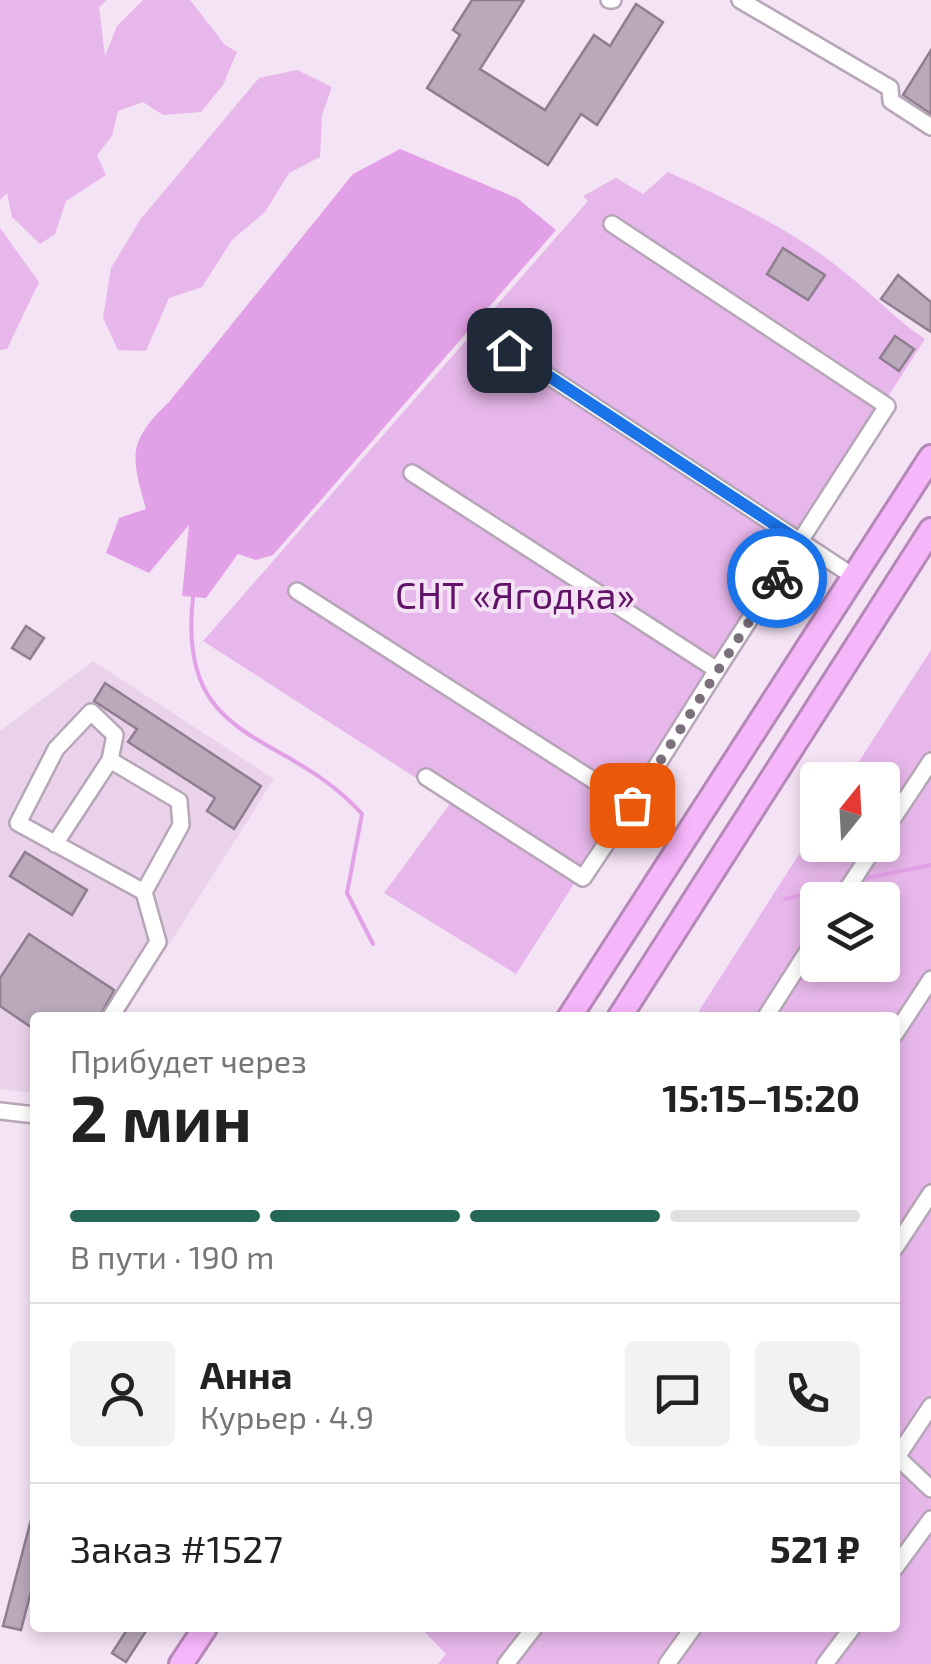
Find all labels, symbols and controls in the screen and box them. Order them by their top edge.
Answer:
pin [467,308,552,393]
icon: home [482,323,537,378]
courier [727,528,827,628]
icon: bike [750,551,805,606]
park label: СНТ «Ягодка» [395,571,635,617]
north arrow [800,762,900,862]
map controls [800,762,900,982]
pin [590,763,675,848]
icon: bag [605,778,660,833]
button: layers [800,882,900,982]
text: Прибудет через [70,1041,307,1079]
text: 15:15–15:20 [662,1074,860,1120]
text: 2 мин [70,1077,252,1155]
text: В пути · 190 m [70,1237,274,1275]
button: person [70,1341,175,1446]
button: chat [625,1341,730,1446]
button: phone [755,1341,860,1446]
text: Анна [200,1351,293,1397]
text: Курьер · 4.9 [200,1397,374,1435]
text: Заказ #1527 [70,1525,283,1571]
text: 521 ₽ [770,1525,860,1571]

